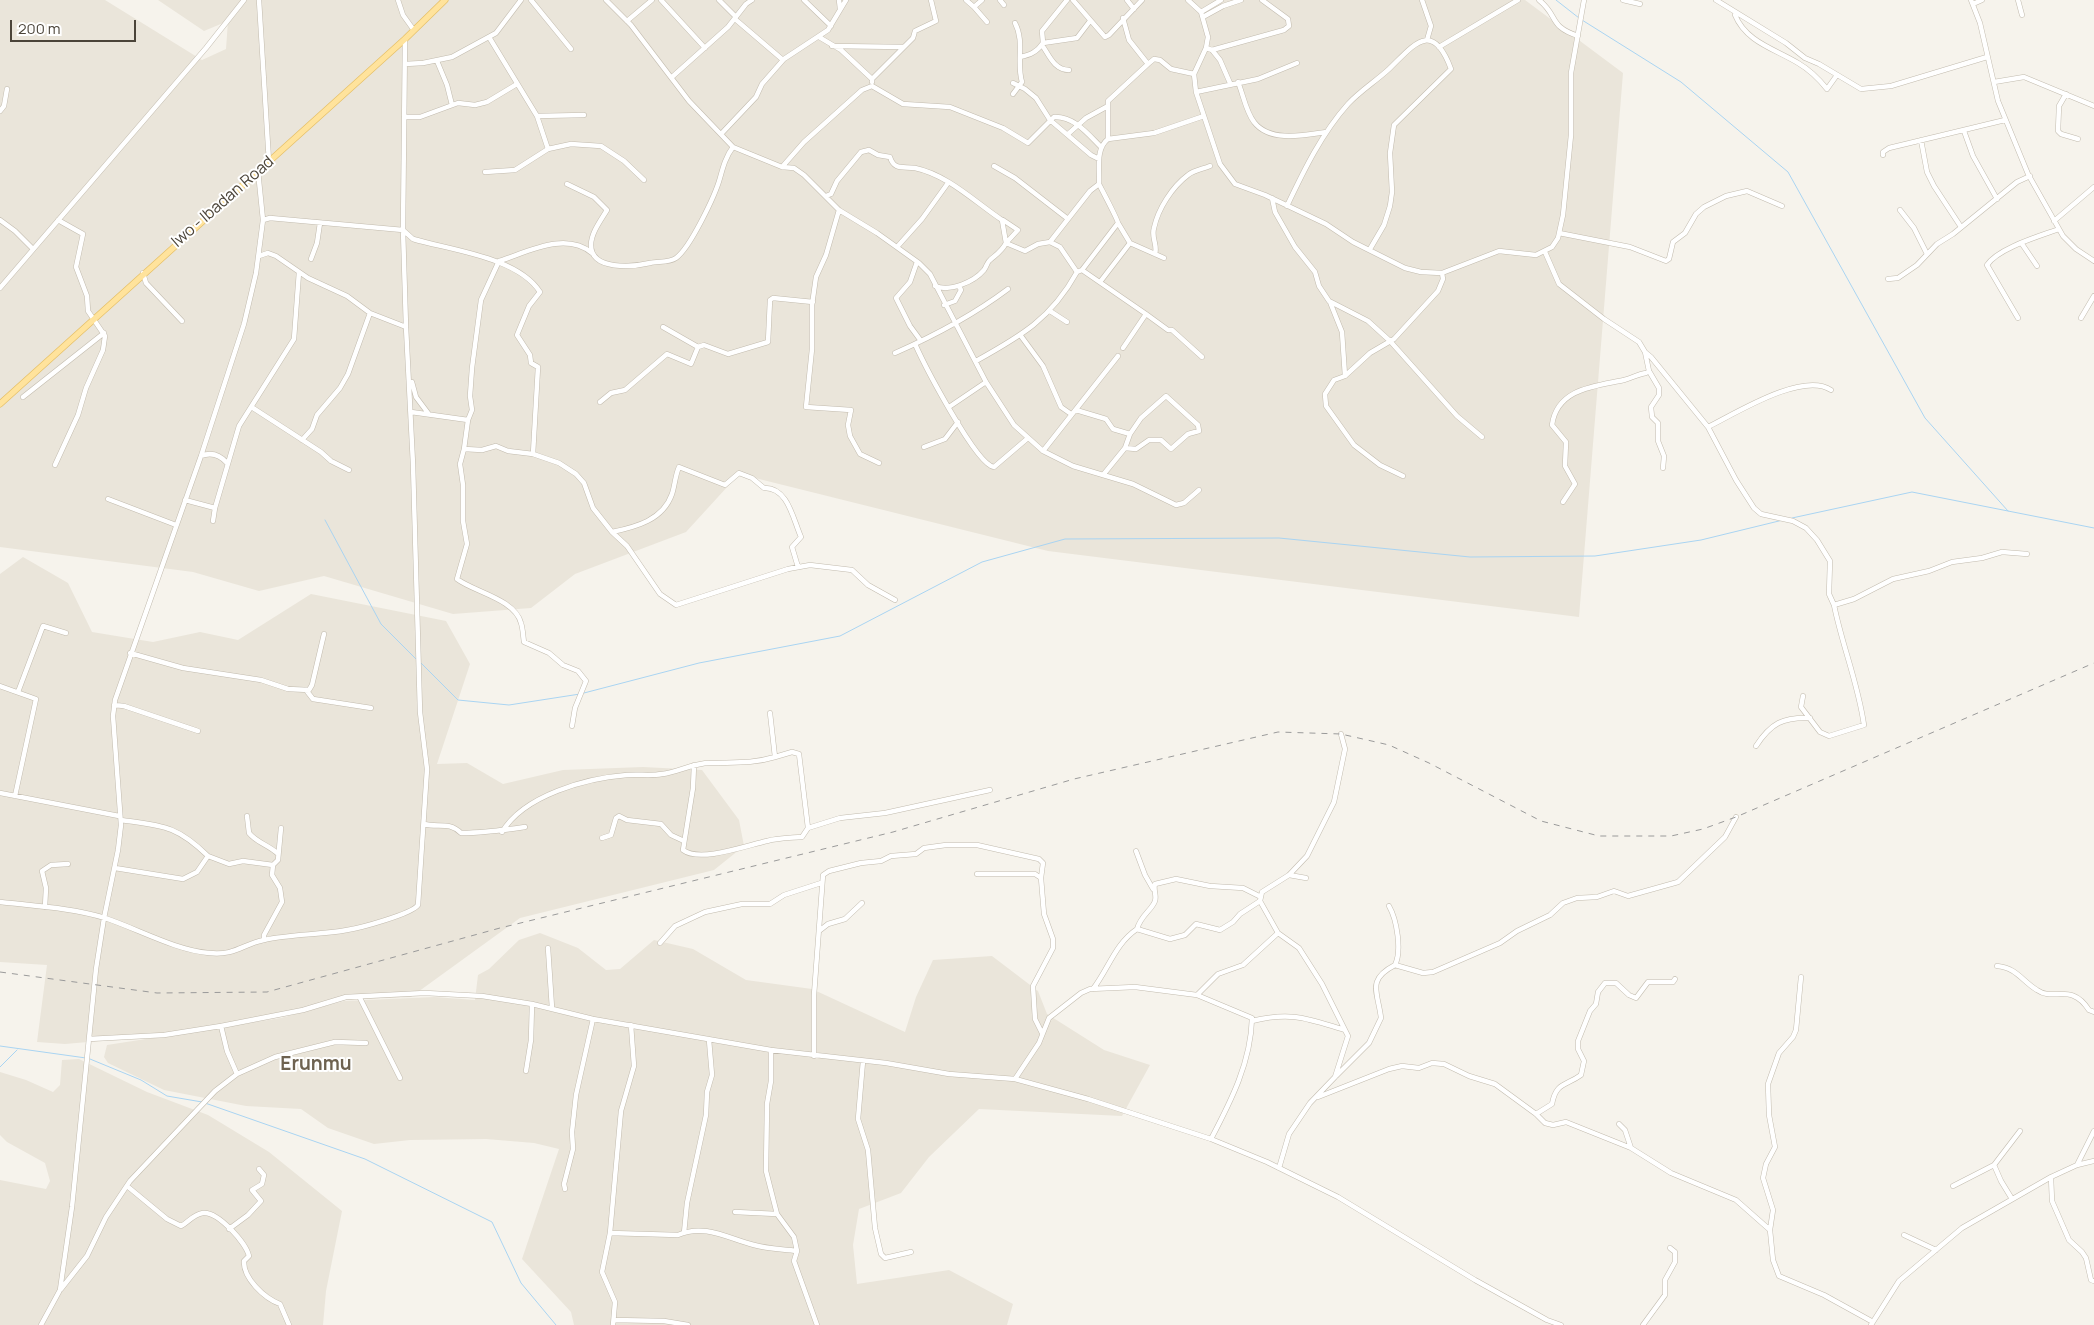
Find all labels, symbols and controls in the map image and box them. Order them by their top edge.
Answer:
scale bar [12,10,139,42]
text: 200 m [18,18,61,39]
street label: Iwo - Ibadan Road [168,152,278,252]
district label: Erunmu [280,1054,352,1076]

